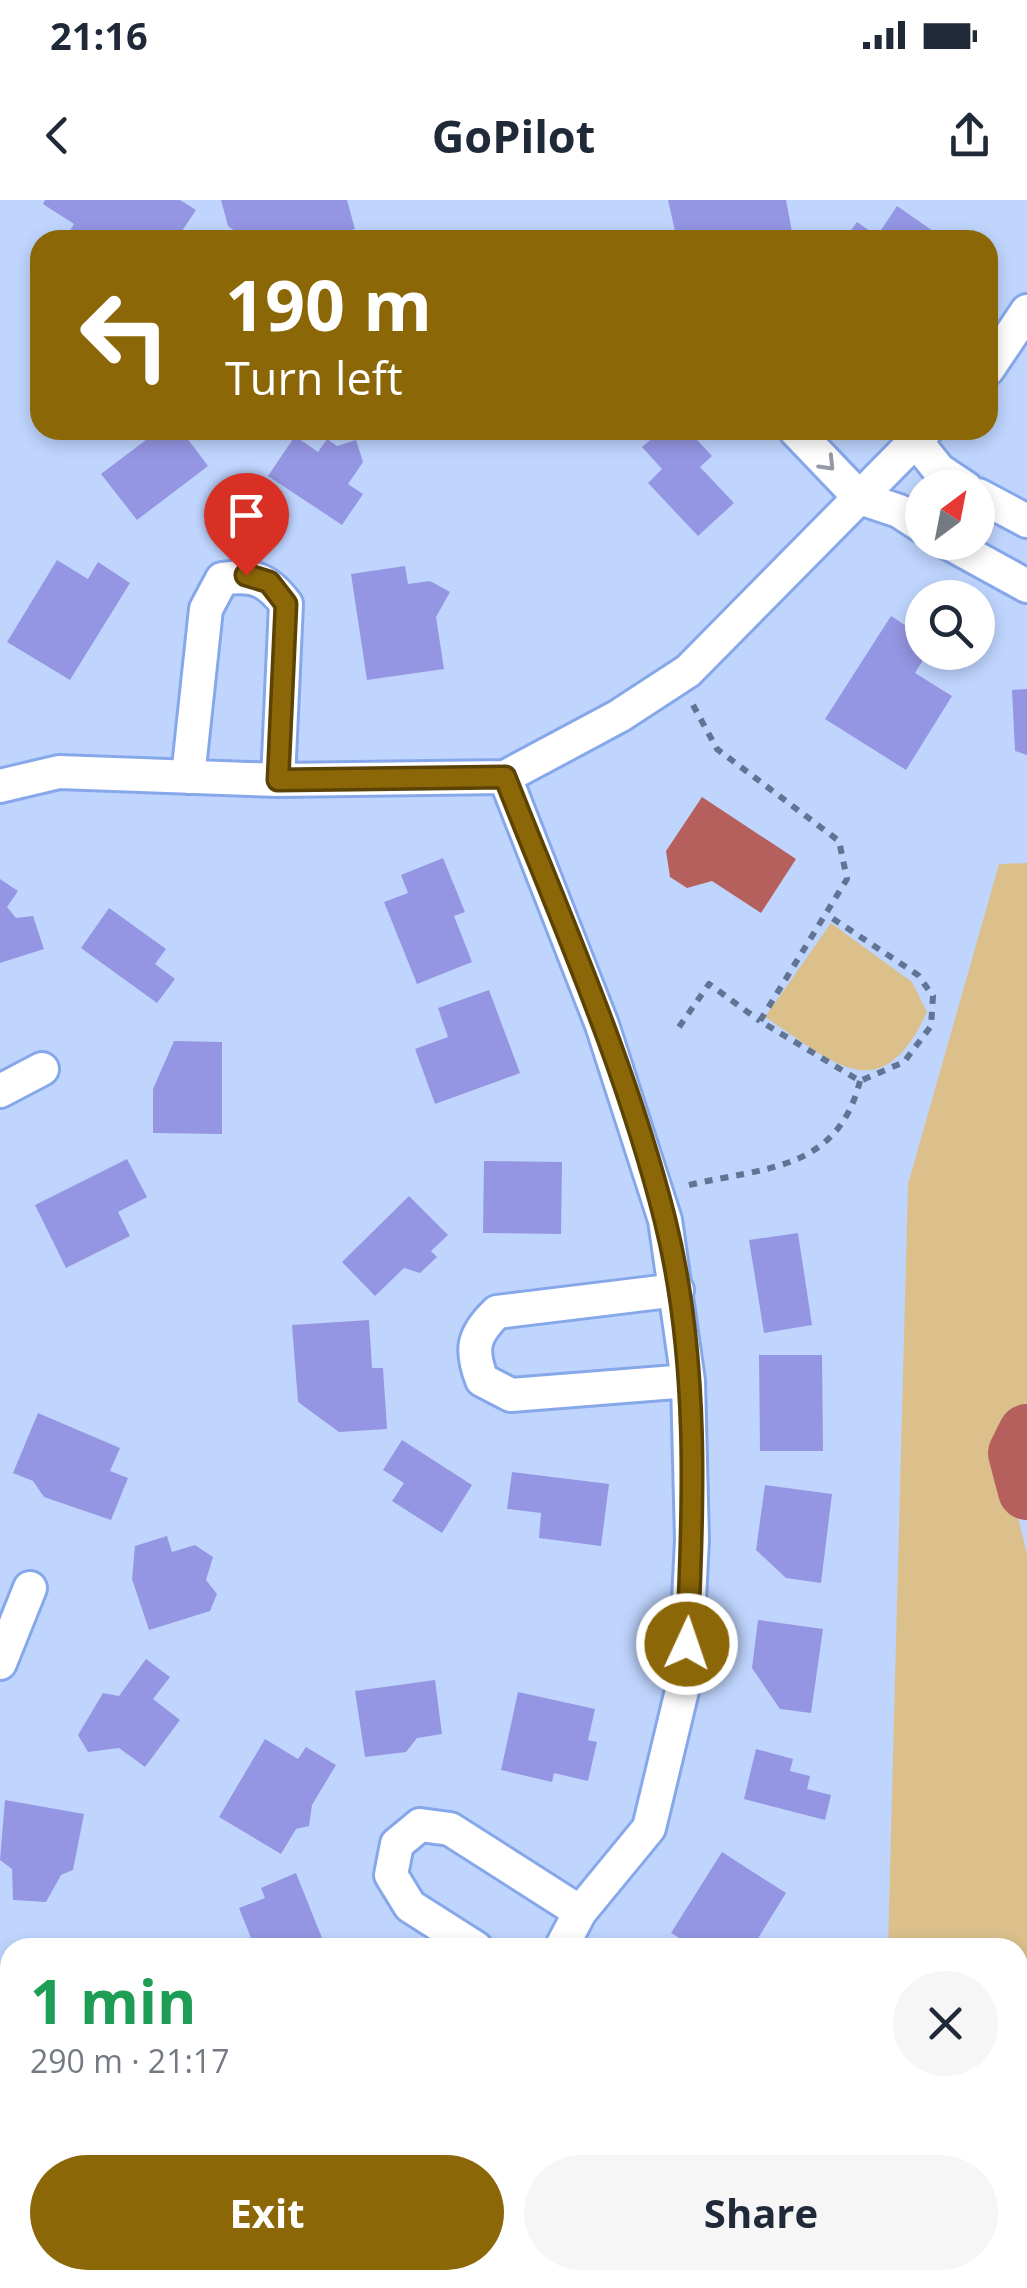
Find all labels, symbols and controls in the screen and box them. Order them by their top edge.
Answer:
text: 21:16 [50,9,148,61]
text: GoPilot [432,105,595,166]
icon: back [30,108,85,163]
icon: share [942,108,997,163]
text: 190 m [225,256,432,352]
icon: left [60,270,190,400]
text: Turn left [225,347,403,408]
one-way arrow [816,452,834,470]
north arrow [905,470,995,560]
map controls [905,470,995,670]
pin [204,473,289,576]
icon: arrive [219,488,274,543]
button: search [905,580,995,670]
position arrow [635,1592,739,1696]
text: 1 min [30,1960,197,2042]
button: close [893,1971,998,2076]
text: 290 m · 21:17 [30,2039,229,2082]
button: Exit [30,2155,504,2270]
button: Share [524,2155,998,2270]

